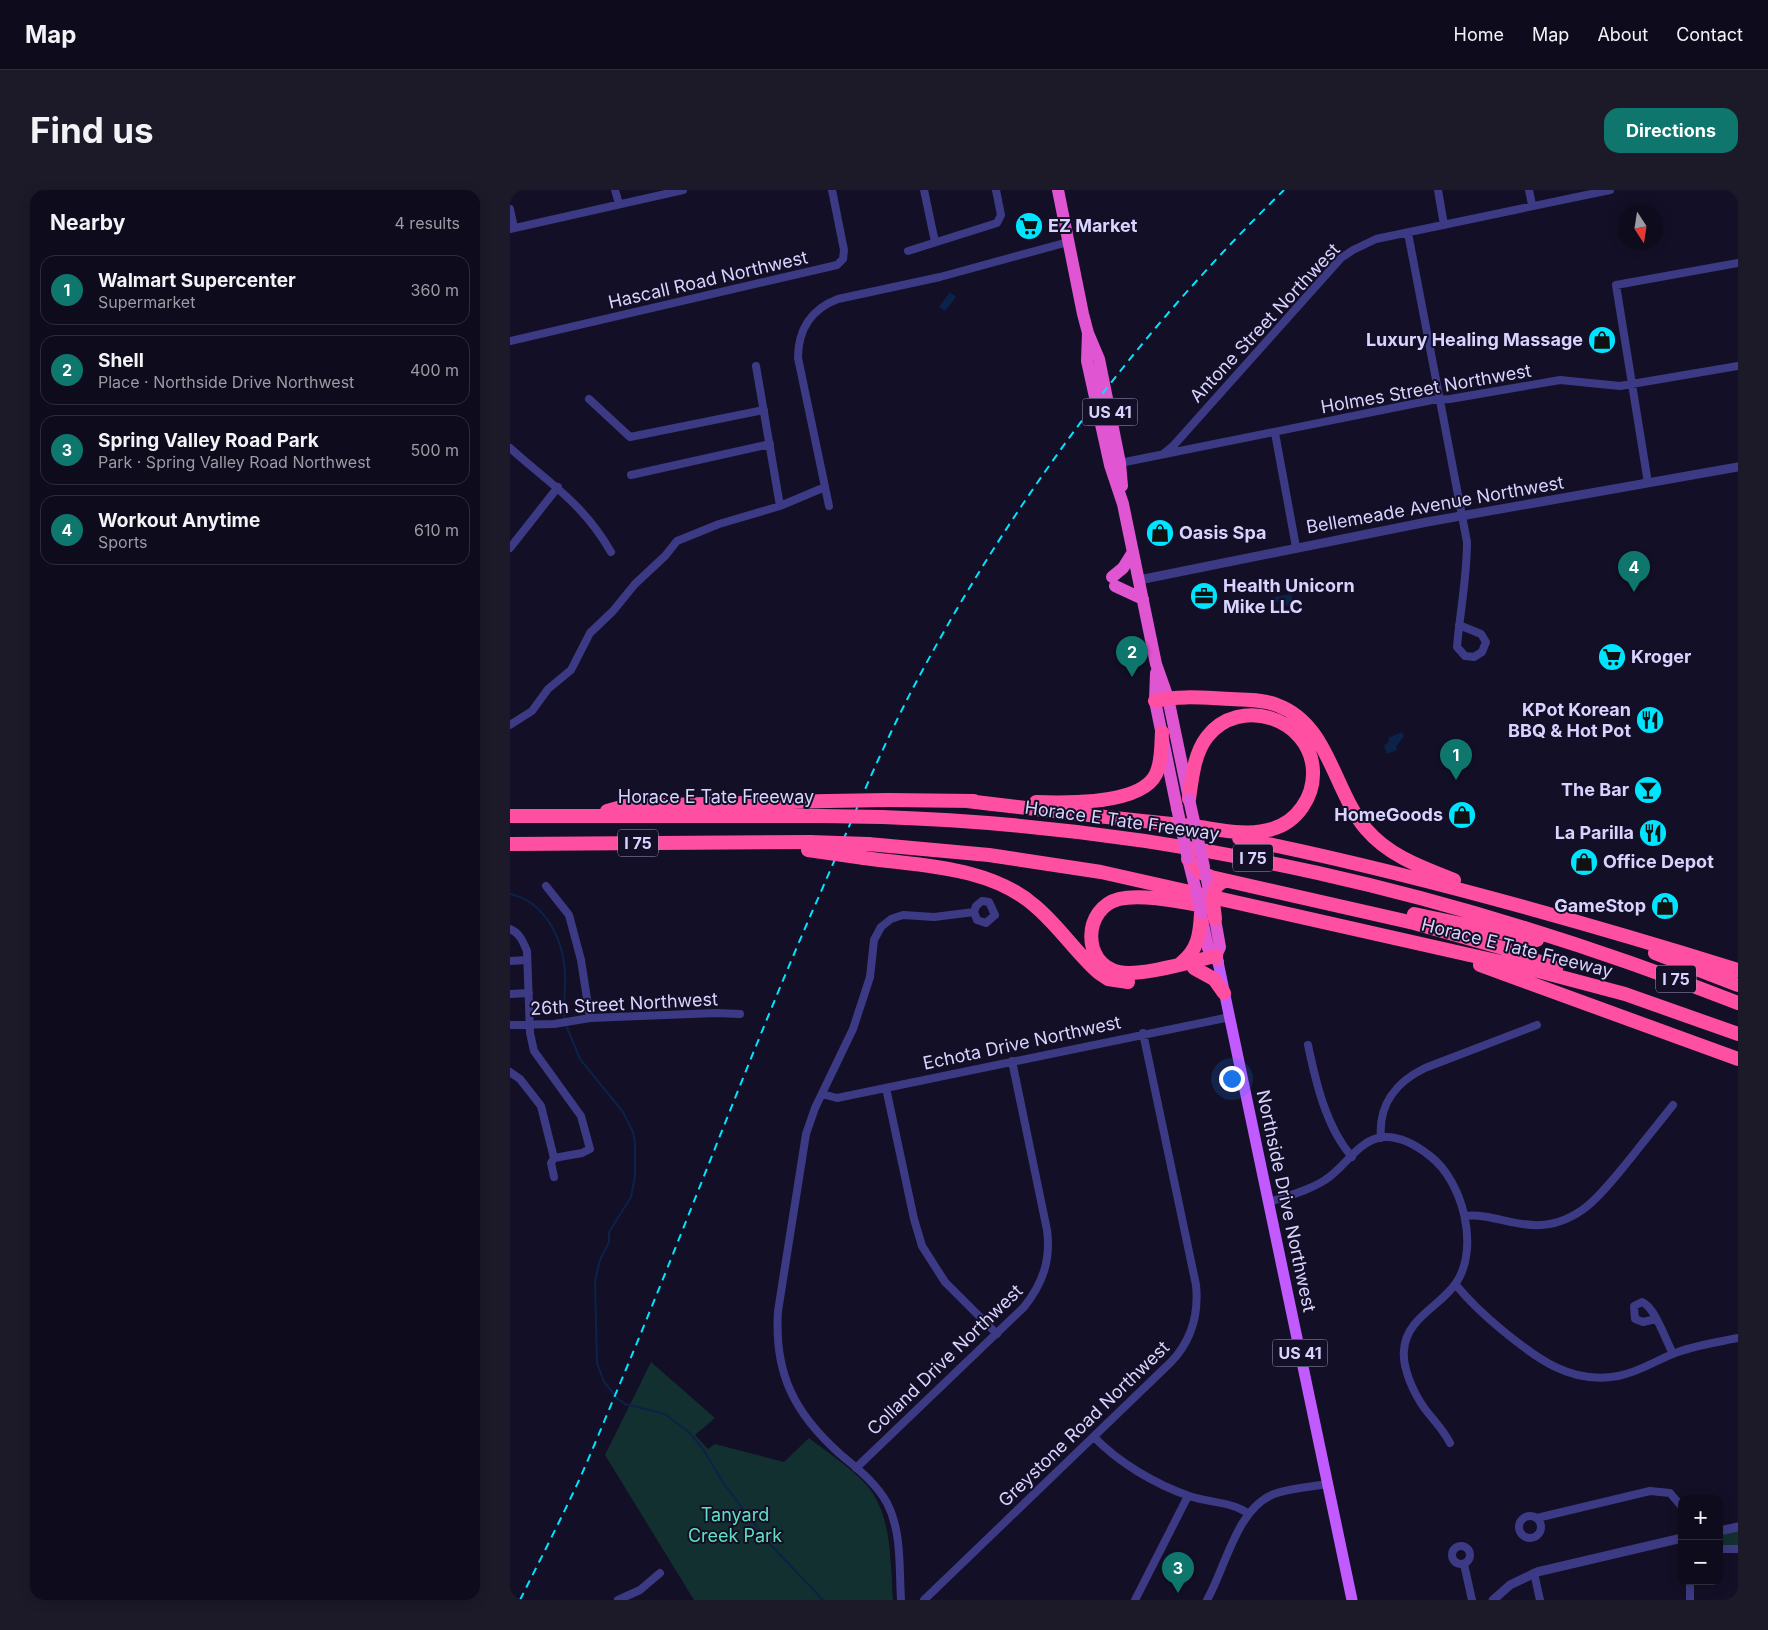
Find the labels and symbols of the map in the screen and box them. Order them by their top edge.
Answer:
north arrow [1618,205,1663,250]
supermarket icon: EZ Market [1014,211,1044,241]
place label: EZ Market [1048,215,1138,236]
street label: Antone Street Northwest [1185,239,1344,407]
street label: Hascall Road Northwest [606,246,810,313]
shop icon: Luxury Healing Massage [1587,325,1617,355]
place label: Luxury Healing Massage [1366,329,1583,350]
street label: Holmes Street Northwest [1319,360,1533,417]
road number: US 41 [1082,398,1138,426]
street label: Bellemeade Avenue Northwest [1305,471,1565,538]
shop icon: Oasis Spa [1145,518,1175,548]
place label: Oasis Spa [1179,522,1266,543]
pin: 4 [1618,551,1650,592]
place label: Health Unicorn Mike LLC [1223,575,1355,617]
office icon: Health Unicorn Mike LLC [1189,581,1219,611]
pin: 2 [1116,636,1148,677]
supermarket icon: Kroger [1597,642,1627,672]
place label: Kroger [1631,646,1691,667]
place label: KPot Korean BBQ & Hot Pot [1508,699,1631,741]
restaurant icon: KPot Korean BBQ & Hot Pot [1635,705,1665,735]
pin: 1 [1440,739,1472,780]
bar icon: The Bar [1633,775,1663,805]
place label: The Bar [1561,779,1629,800]
street label: Horace E Tate Freeway [618,786,814,807]
street label: Horace E Tate Freeway [1023,796,1221,845]
shop icon: HomeGoods [1447,800,1477,830]
place label: HomeGoods [1334,804,1443,825]
restaurant icon: La Parilla [1638,818,1668,848]
place label: La Parilla [1555,822,1634,843]
road number: I 75 [618,830,658,856]
road number: I 75 [1233,844,1273,871]
shop icon: Office Depot [1569,847,1599,877]
place label: Office Depot [1603,851,1714,872]
shop icon: GameStop [1650,891,1680,921]
place label: GameStop [1554,895,1646,916]
street label: Horace E Tate Freeway [1419,914,1615,981]
road number: I 75 [1656,966,1696,992]
street label: 26th Street Northwest [530,988,718,1019]
street label: Echota Drive Northwest [921,1011,1123,1074]
your location [1219,1066,1245,1092]
street label: Northside Drive Northwest [1253,1088,1320,1314]
street label: Colland Drive Northwest [863,1280,1027,1439]
street label: Greystone Road Northwest [994,1336,1173,1511]
road number: US 41 [1272,1340,1328,1366]
park label: Tanyard Creek Park [688,1504,782,1546]
pin: 3 [1162,1552,1194,1593]

